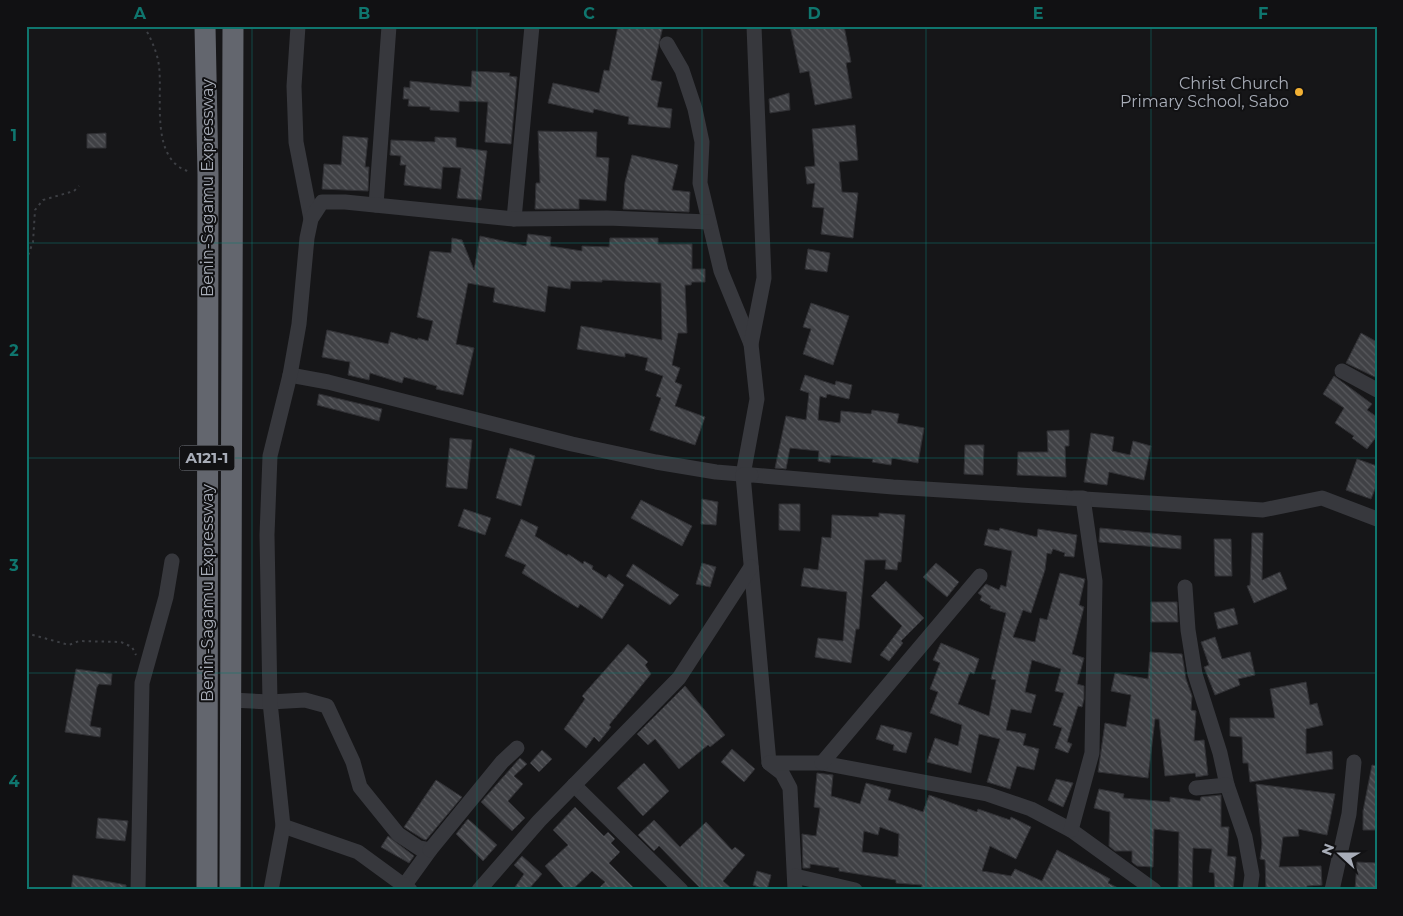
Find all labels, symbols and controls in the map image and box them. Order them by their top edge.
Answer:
text: A [133,4,147,23]
text: B [358,4,370,23]
text: C [583,4,595,23]
text: D [807,4,821,23]
text: E [1033,4,1043,23]
text: F [1258,4,1268,23]
place label: Christ Church Primary School, Sabo [1120,74,1289,111]
street label: Benin-Sagamu Expressway [198,79,217,297]
marker: Christ Church Primary School, Sabo [1293,86,1305,98]
text: 1 [11,126,17,145]
text: 2 [9,341,19,360]
road number: A121-1 [180,446,234,470]
street label: Benin-Sagamu Expressway [198,484,217,702]
text: 3 [8,556,19,575]
text: 4 [8,772,20,791]
north arrow [1316,828,1366,878]
text: N [1317,841,1338,858]

